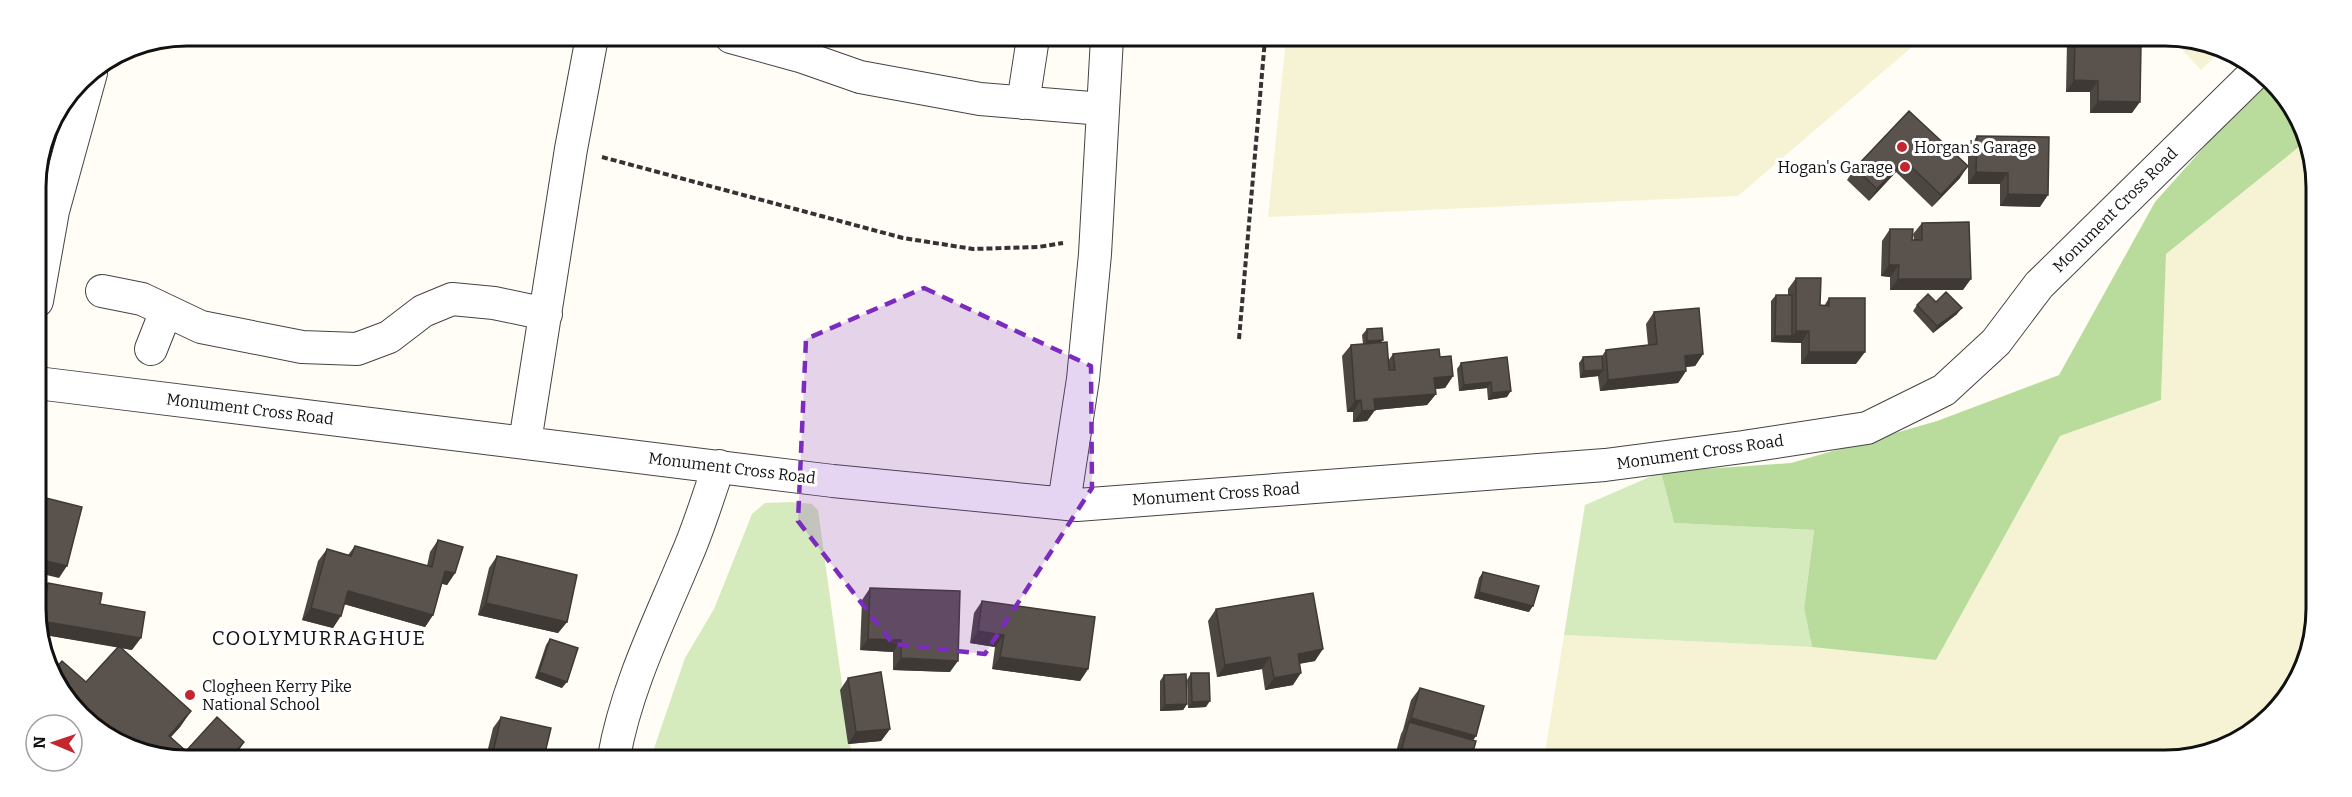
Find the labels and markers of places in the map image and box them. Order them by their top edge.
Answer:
place label: Horgan's Garage [1914,138,2036,157]
marker: Horgan's Garage [1895,140,1909,154]
place label: Hogan's Garage [1778,158,1893,177]
marker: Hogan's Garage [1898,160,1912,174]
place label: Clogheen Kerry Pike National School [202,677,352,714]
marker: Clogheen Kerry Pike National School [183,688,197,702]

